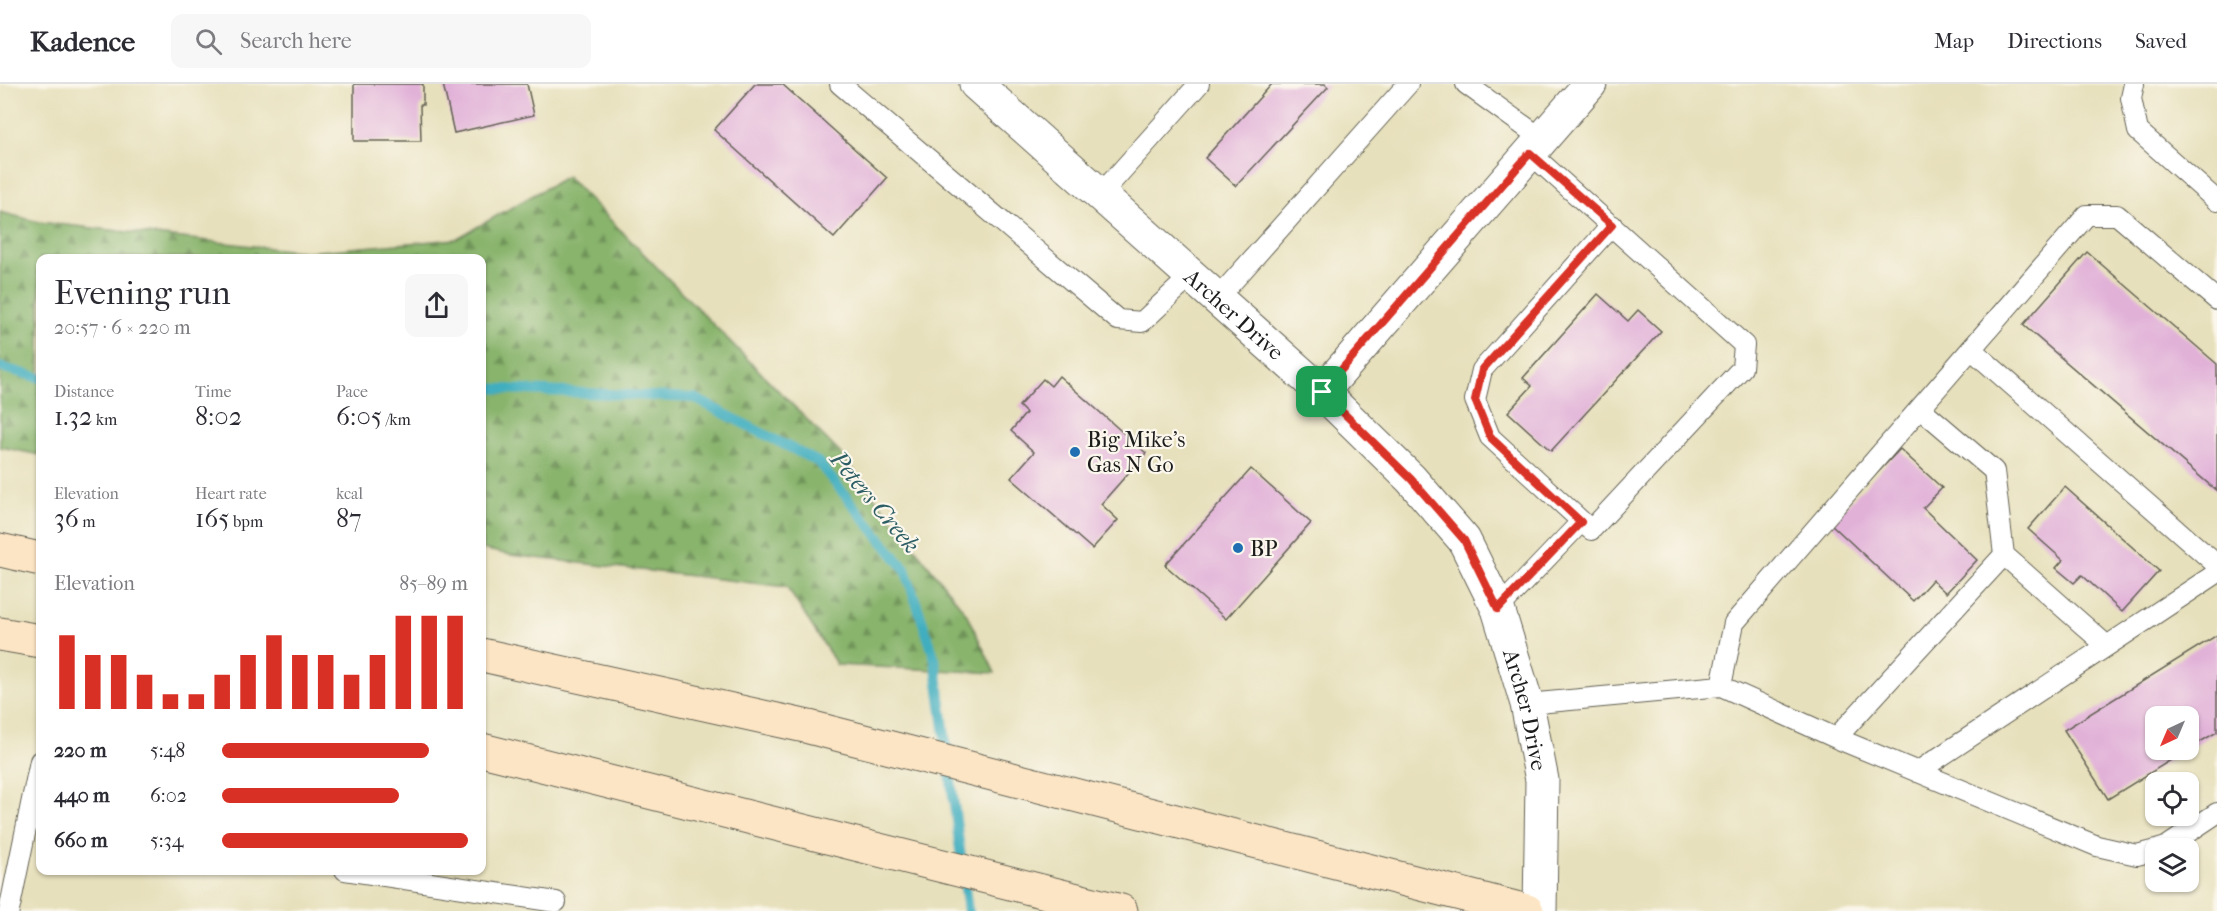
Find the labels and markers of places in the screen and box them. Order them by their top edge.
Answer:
pin [1296,366,1347,417]
place label: Big Mike's Gas N Go [1087,427,1185,478]
marker: Big Mike's Gas N Go [1068,445,1082,459]
place label: BP [1250,536,1277,562]
marker: BP [1231,541,1245,555]

